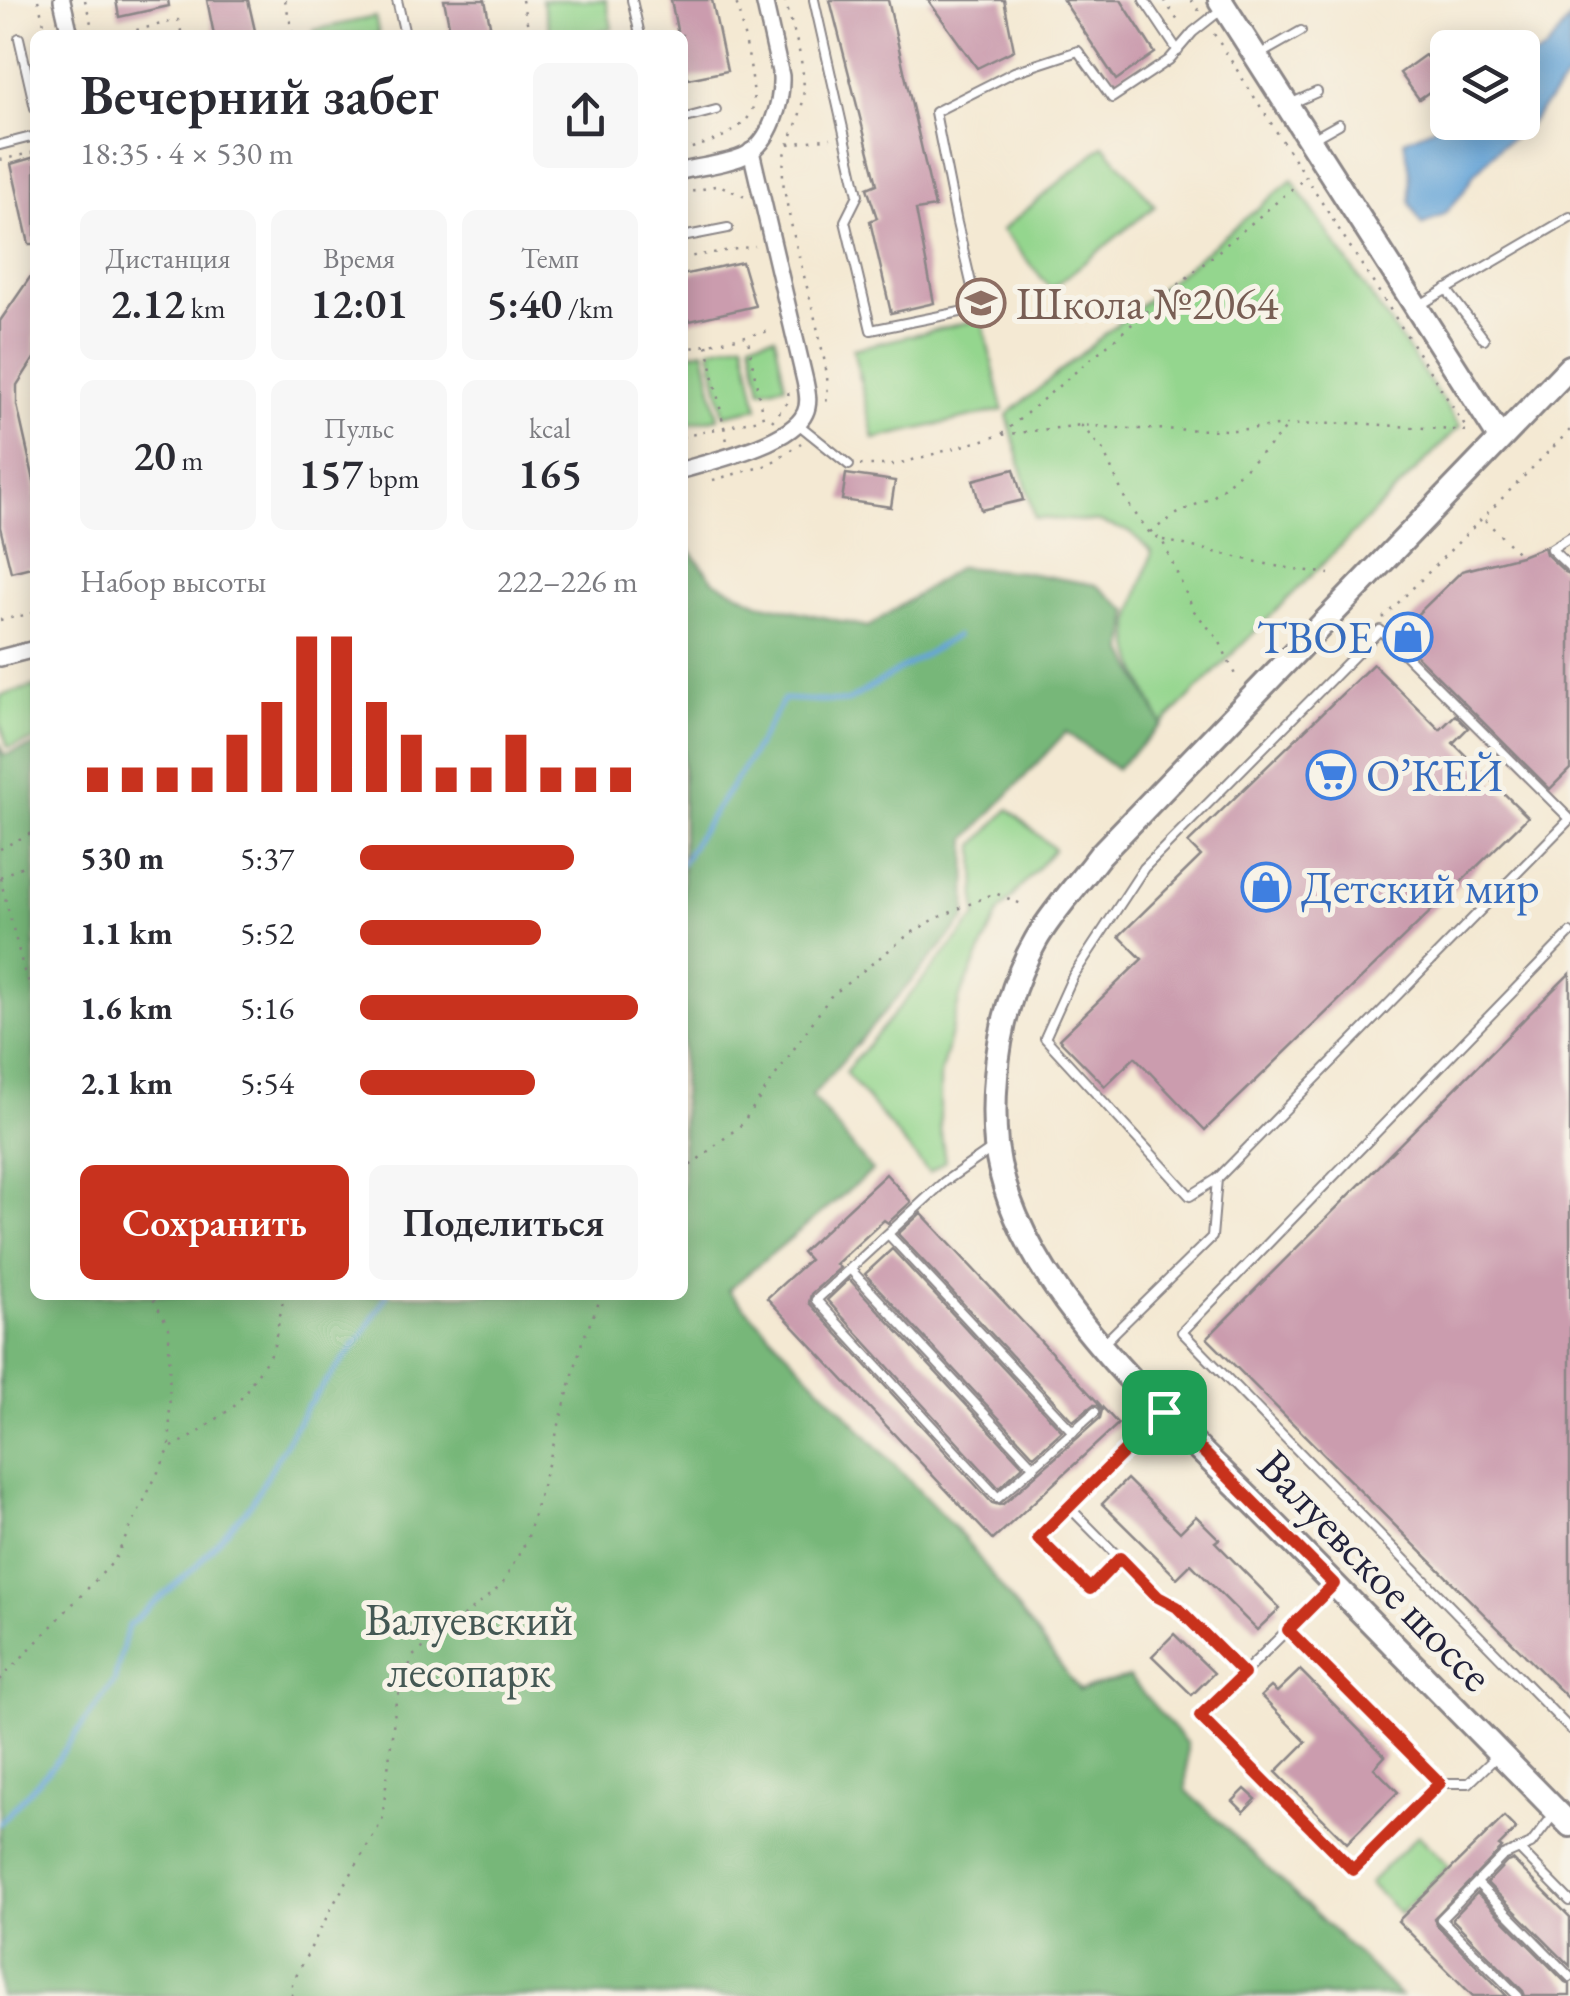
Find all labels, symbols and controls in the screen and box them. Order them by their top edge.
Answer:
map controls [1430,30,1540,140]
button: layers [1430,30,1540,140]
text: Вечерний забег [80,59,439,130]
button: share [533,63,638,168]
text: 18:35 · 4 × 530 m [80,132,293,174]
text: Дистанция [106,240,230,276]
text: Время [323,240,395,276]
text: Темп [521,240,579,276]
place label: Школа №2064 [1016,274,1279,332]
text: 2.12 [110,276,185,331]
text: 12:01 [310,276,408,331]
text: 5:40 [486,276,562,331]
school or university icon: Школа №2064 [955,277,1007,329]
text: km [185,290,226,326]
text: /km [562,290,614,326]
text: Пульс [324,410,394,446]
text: kcal [529,410,571,446]
text: 20 [133,428,176,483]
text: m [176,442,203,478]
text: 157 [299,446,363,501]
text: 165 [518,446,582,501]
text: bpm [363,460,419,496]
text: Набор высоты [80,560,266,602]
text: 222–226 m [497,560,638,602]
place label: ТВОЕ [1257,608,1373,666]
shop icon: ТВОЕ [1382,611,1434,663]
place label: О’КЕЙ [1366,746,1503,804]
supermarket icon: О’КЕЙ [1305,749,1357,801]
text: 530 m [80,837,164,879]
text: 5:37 [240,837,294,879]
place label: Детский мир [1301,858,1540,916]
shop icon: Детский мир [1240,861,1292,913]
text: 1.1 km [80,912,173,954]
text: 5:52 [240,912,294,954]
text: 1.6 km [80,987,173,1029]
text: 5:16 [240,987,294,1029]
text: 2.1 km [80,1062,173,1104]
text: 5:54 [240,1062,294,1104]
button: Сохранить [80,1165,349,1280]
button: Поделиться [369,1165,638,1280]
pin [1122,1370,1207,1455]
icon: arrive [1137,1385,1192,1440]
street label: Валуевское шоссе [1246,1437,1506,1703]
park label: Валуевский лесопарк [365,1590,573,1700]

